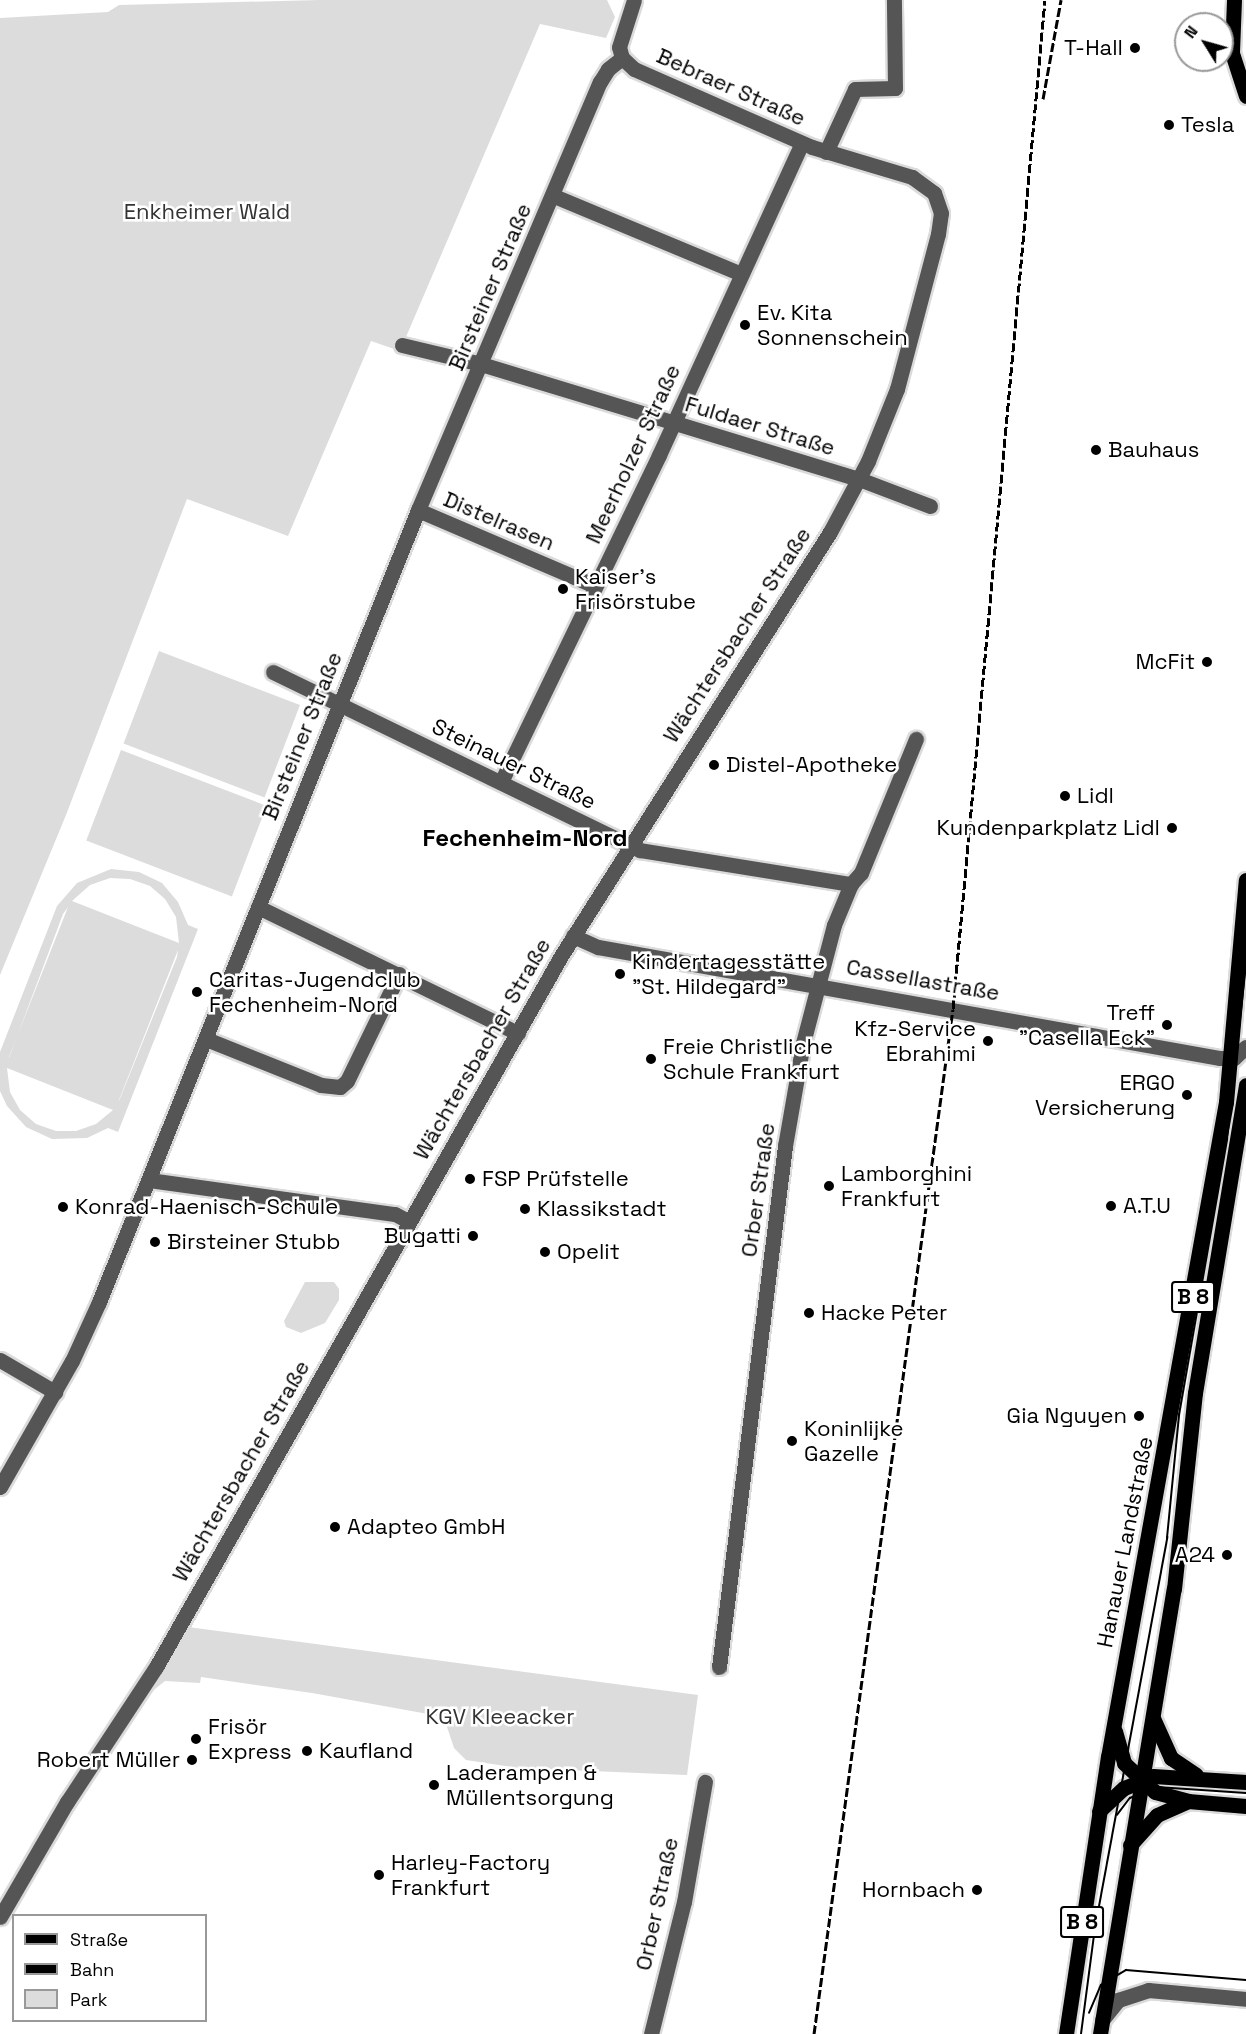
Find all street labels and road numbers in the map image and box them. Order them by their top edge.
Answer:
street label: Bebraer Straße [653,42,809,132]
street label: Birsteiner Straße [443,199,537,375]
street label: Meerholzer Straße [580,360,686,548]
street label: Fuldaer Straße [682,391,838,461]
street label: Distelrasen [440,486,558,556]
street label: Wächtersbacher Straße [658,522,816,748]
street label: Birsteiner Straße [256,648,348,824]
street label: Steinauer Straße [428,713,600,815]
street label: Wächtersbacher Straße [408,934,556,1164]
street label: Cassellastraße [844,954,1002,1006]
street label: Orber Straße [736,1121,780,1259]
road number: B 8 [1170,1279,1216,1315]
street label: Wächtersbacher Straße [167,1356,315,1586]
street label: Hanauer Landstraße [1092,1434,1158,1650]
street label: Orber Straße [630,1835,684,1973]
road number: B 8 [1060,1904,1104,1940]

